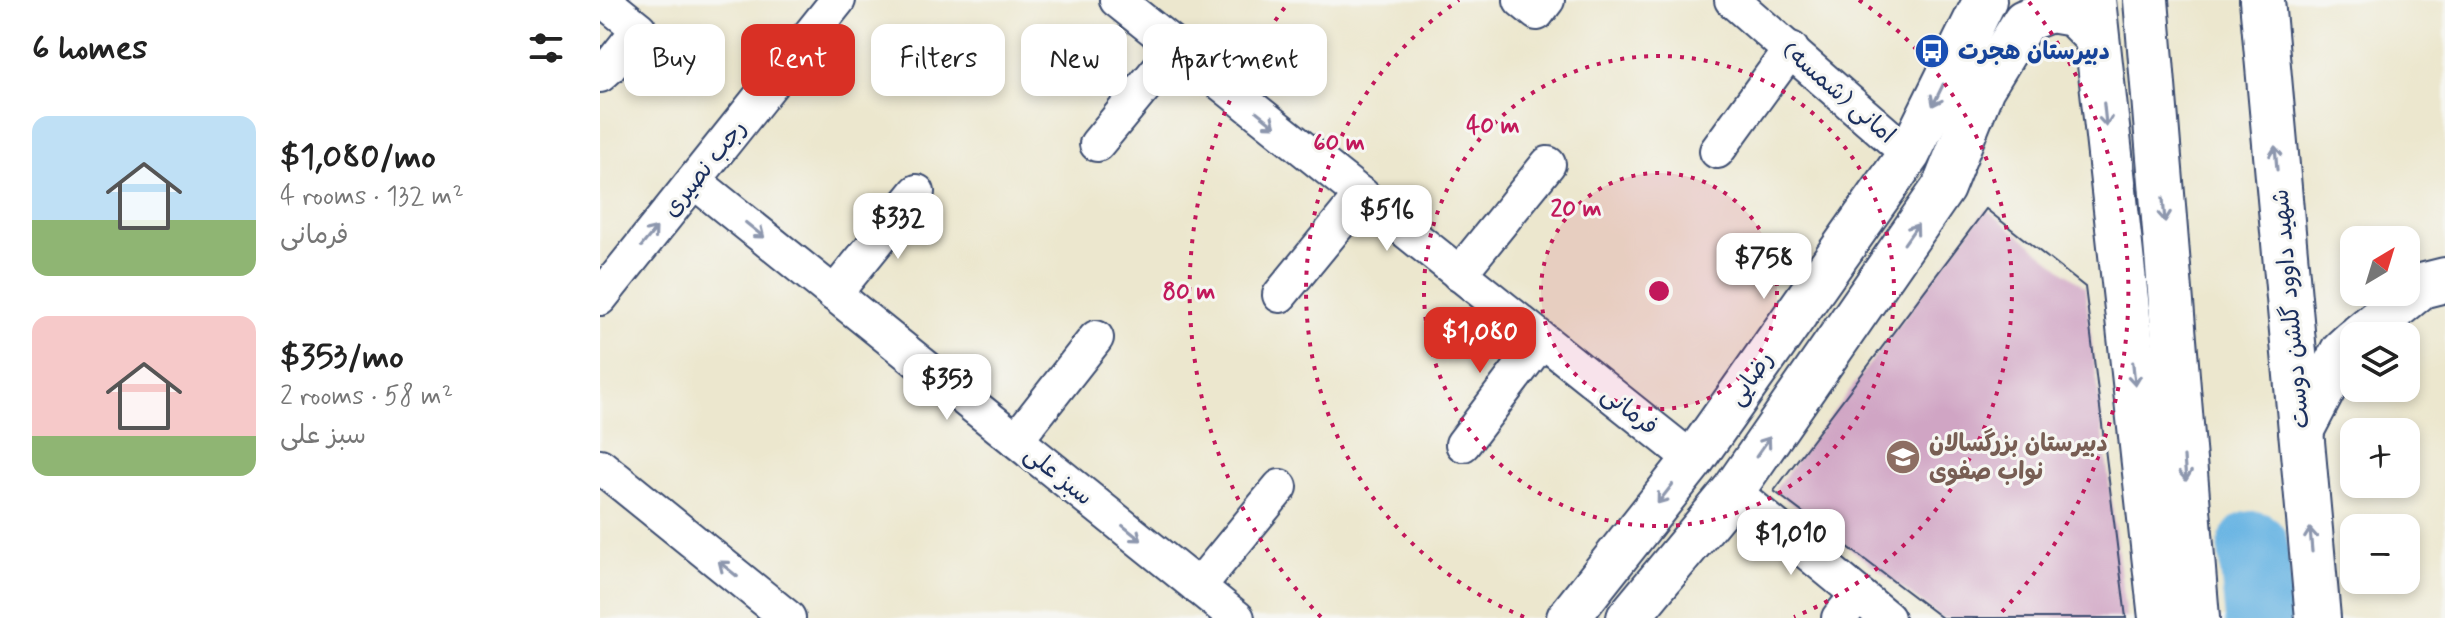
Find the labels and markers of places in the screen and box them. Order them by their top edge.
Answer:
bus stop icon: دبیرستان هجرت [1913,32,1951,70]
place label: دبیرستان هجرت [1958,37,2110,68]
pin: $516 [1340,185,1434,253]
pin: $332 [851,193,945,261]
pin: $758 [1717,233,1811,301]
centre of rings [1645,277,1673,305]
pin: $1,080 [1415,307,1545,375]
pin: $353 [900,354,994,422]
place label: دبیرستان بزرگسالان نواب صفوی [1929,428,2108,488]
school or university icon: دبیرستان بزرگسالان نواب صفوی [1884,438,1922,476]
pin: $1,010 [1726,509,1856,577]

